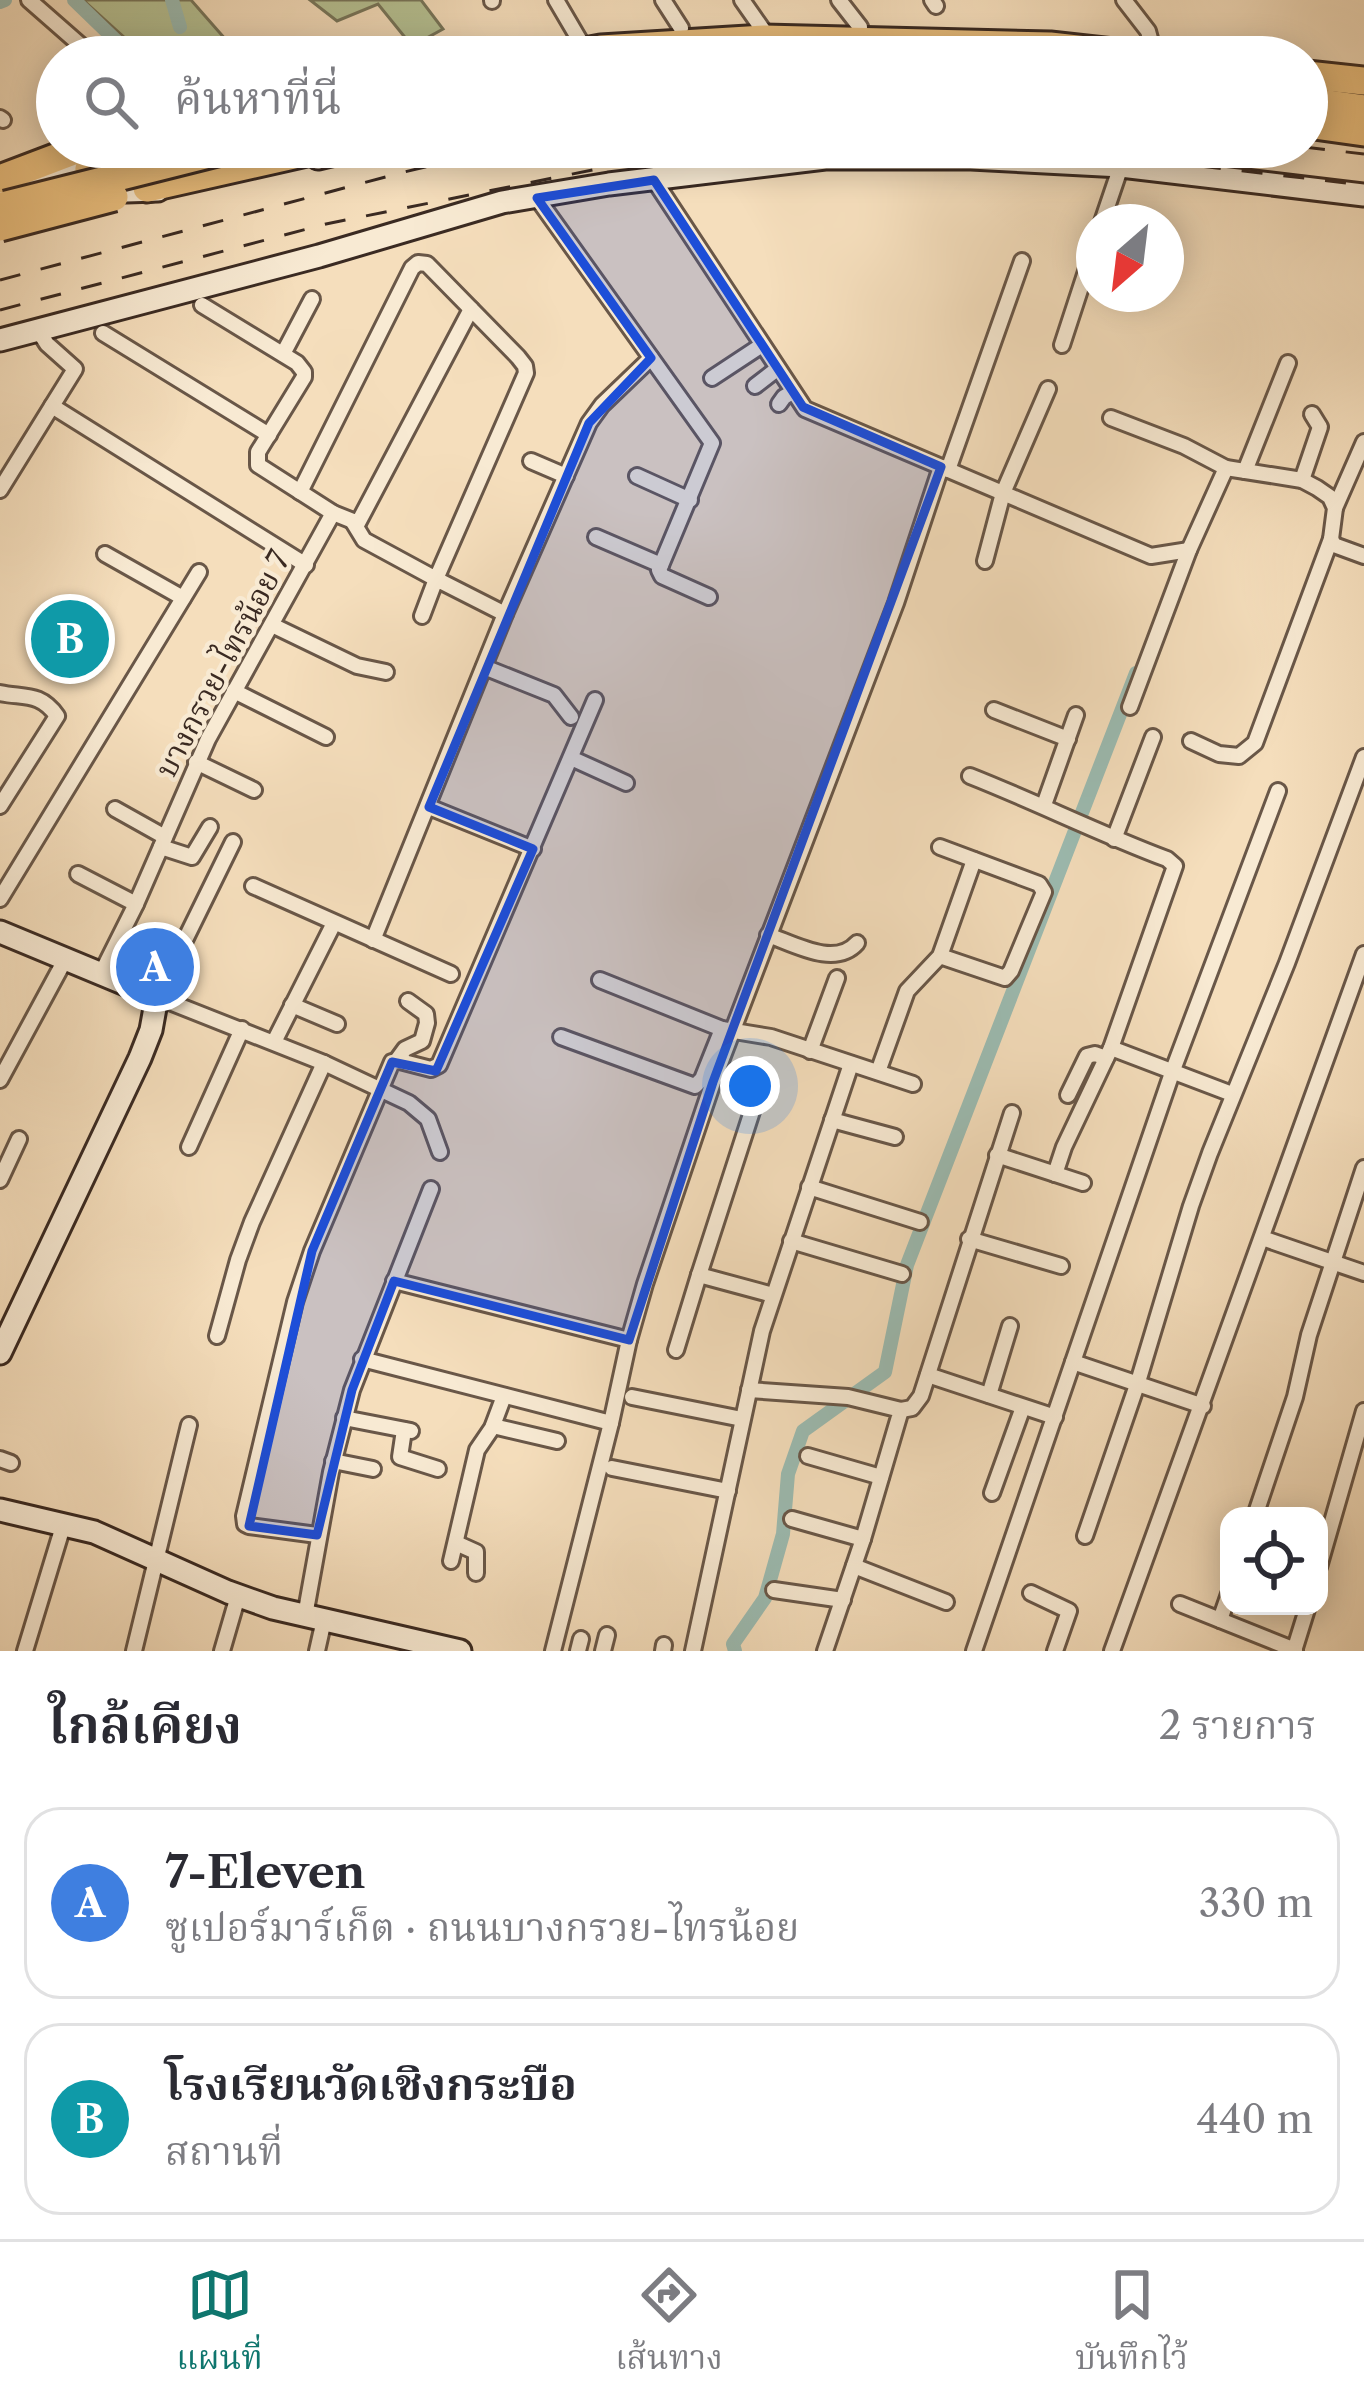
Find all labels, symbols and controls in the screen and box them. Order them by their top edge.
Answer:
search box [36,36,1328,168]
icon: search [78,69,144,135]
text: ค้นหาที่นี่ [174,70,342,126]
north arrow [1076,204,1184,312]
street label: บางกรวย-ไทรน้อย 7 [145,543,298,783]
pin: B [31,594,109,684]
pin: A [116,922,194,1012]
your location [720,1056,780,1116]
map controls [1220,1507,1328,1615]
button: locate [1220,1507,1328,1615]
text: ใกล้เคียง [48,1694,242,1756]
text: 2 รายการ [1159,1701,1316,1749]
text: 7-Eleven [165,1844,365,1900]
text: A [75,1879,105,1927]
text: 330 m [1199,1879,1313,1927]
text: ซูเปอร์มาร์เก็ต · ถนนบางกรวย-ไทรน้อย [165,1903,799,1951]
text: โรงเรียนวัดเชิงกระบือ [165,2056,577,2112]
text: B [76,2095,105,2143]
text: 440 m [1196,2095,1313,2143]
text: สถานที่ [165,2127,283,2175]
tab: แผนที่ [176,2262,263,2387]
tab: เส้นทาง [615,2262,723,2387]
tab: บันทึกไว้ [1075,2262,1188,2387]

